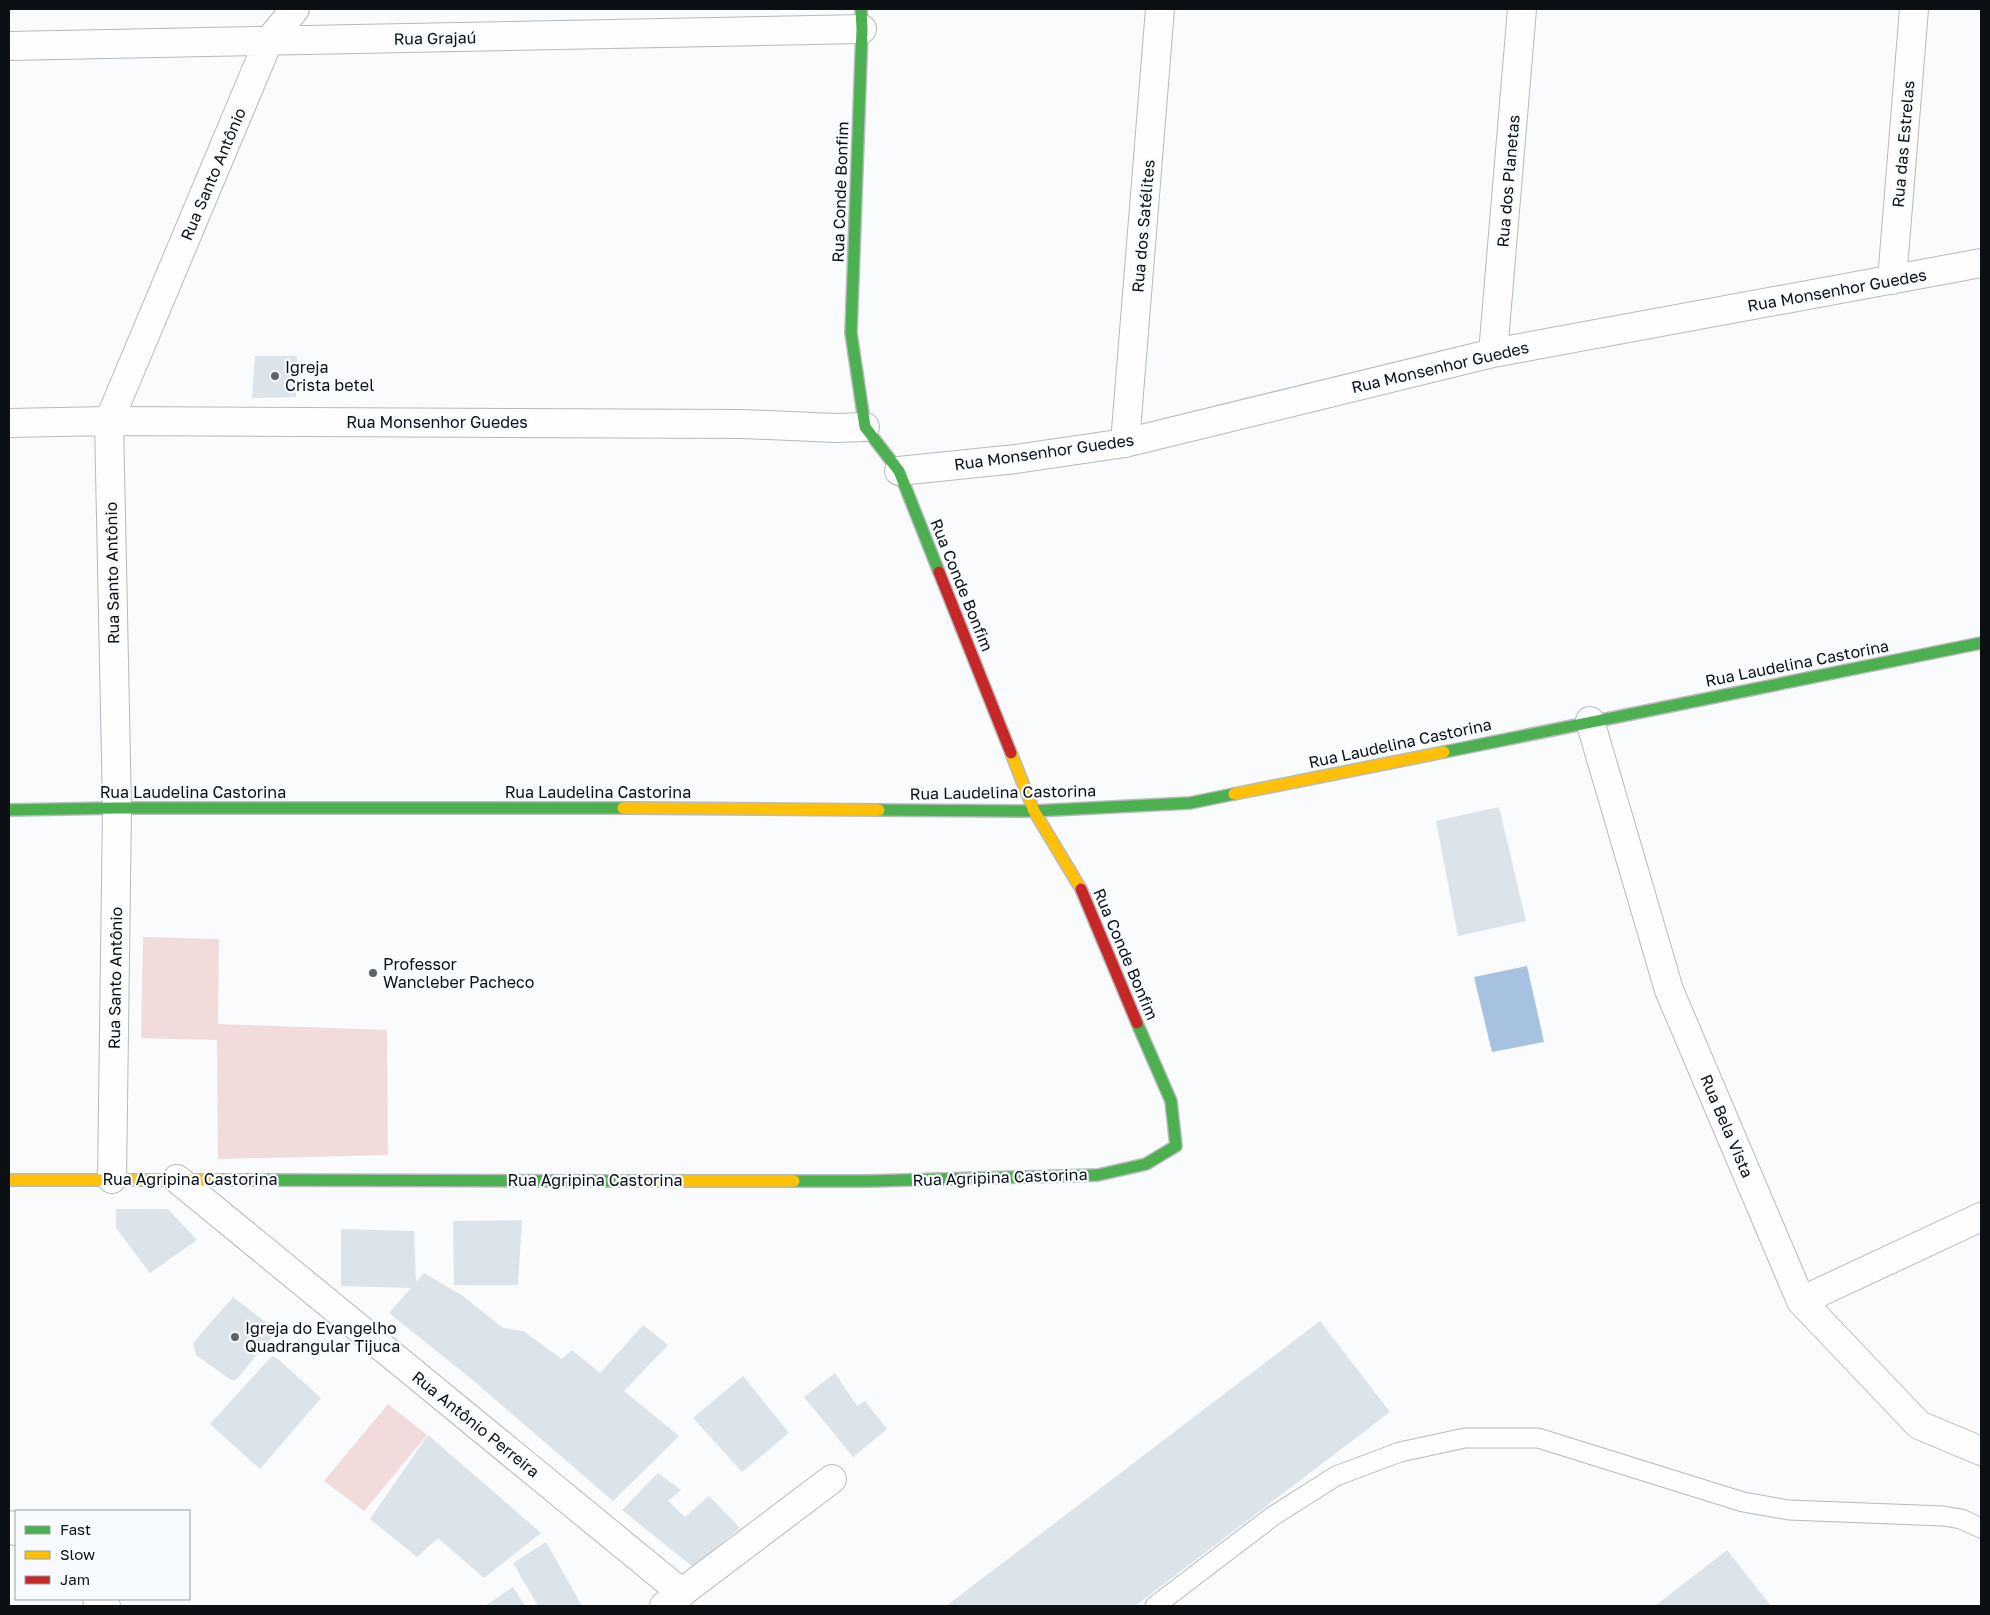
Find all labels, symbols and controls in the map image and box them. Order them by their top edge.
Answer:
street label: Rua Grajaú [393,27,477,49]
street label: Rua das Estrelas [1887,80,1919,208]
street label: Rua Santo Antônio [176,105,250,243]
street label: Rua dos Planetas [1492,114,1524,248]
street label: Rua Conde Bonfim [828,121,852,263]
street label: Rua dos Satélites [1127,159,1159,293]
street label: Rua Monsenhor Guedes [1746,264,1928,316]
street label: Rua Monsenhor Guedes [1349,337,1531,397]
place label: Igreja Crista betel [285,357,374,395]
marker: Igreja Crista betel [269,370,281,382]
street label: Rua Monsenhor Guedes [346,412,528,432]
street label: Rua Monsenhor Guedes [953,429,1135,475]
street label: Rua Santo Antônio [101,502,123,644]
street label: Rua Conde Bonfim [926,516,998,654]
street label: Rua Laudelina Castorina [1704,635,1890,691]
street label: Rua Laudelina Castorina [1307,714,1493,772]
street label: Rua Laudelina Castorina [910,780,1096,804]
street label: Rua Laudelina Castorina [100,782,286,802]
street label: Rua Laudelina Castorina [505,782,691,802]
street label: Rua Conde Bonfim [1089,885,1163,1023]
street label: Rua Santo Antônio [104,907,126,1049]
place label: Professor Wancleber Pacheco [383,954,534,992]
marker: Professor Wancleber Pacheco [367,967,379,979]
street label: Rua Bela Vista [1696,1071,1758,1181]
street label: Rua Agripina Castorina [912,1164,1088,1190]
street label: Rua Agripina Castorina [102,1169,278,1189]
street label: Rua Agripina Castorina [507,1170,683,1190]
place label: Igreja do Evangelho Quadrangular Tijuca [245,1318,400,1356]
marker: Igreja do Evangelho Quadrangular Tijuca [229,1331,241,1343]
street label: Rua Antônio Perreira [408,1367,544,1481]
legend [15,1510,190,1600]
text: Fast [60,1520,91,1538]
text: Slow [60,1545,95,1563]
text: Jam [60,1570,90,1588]

